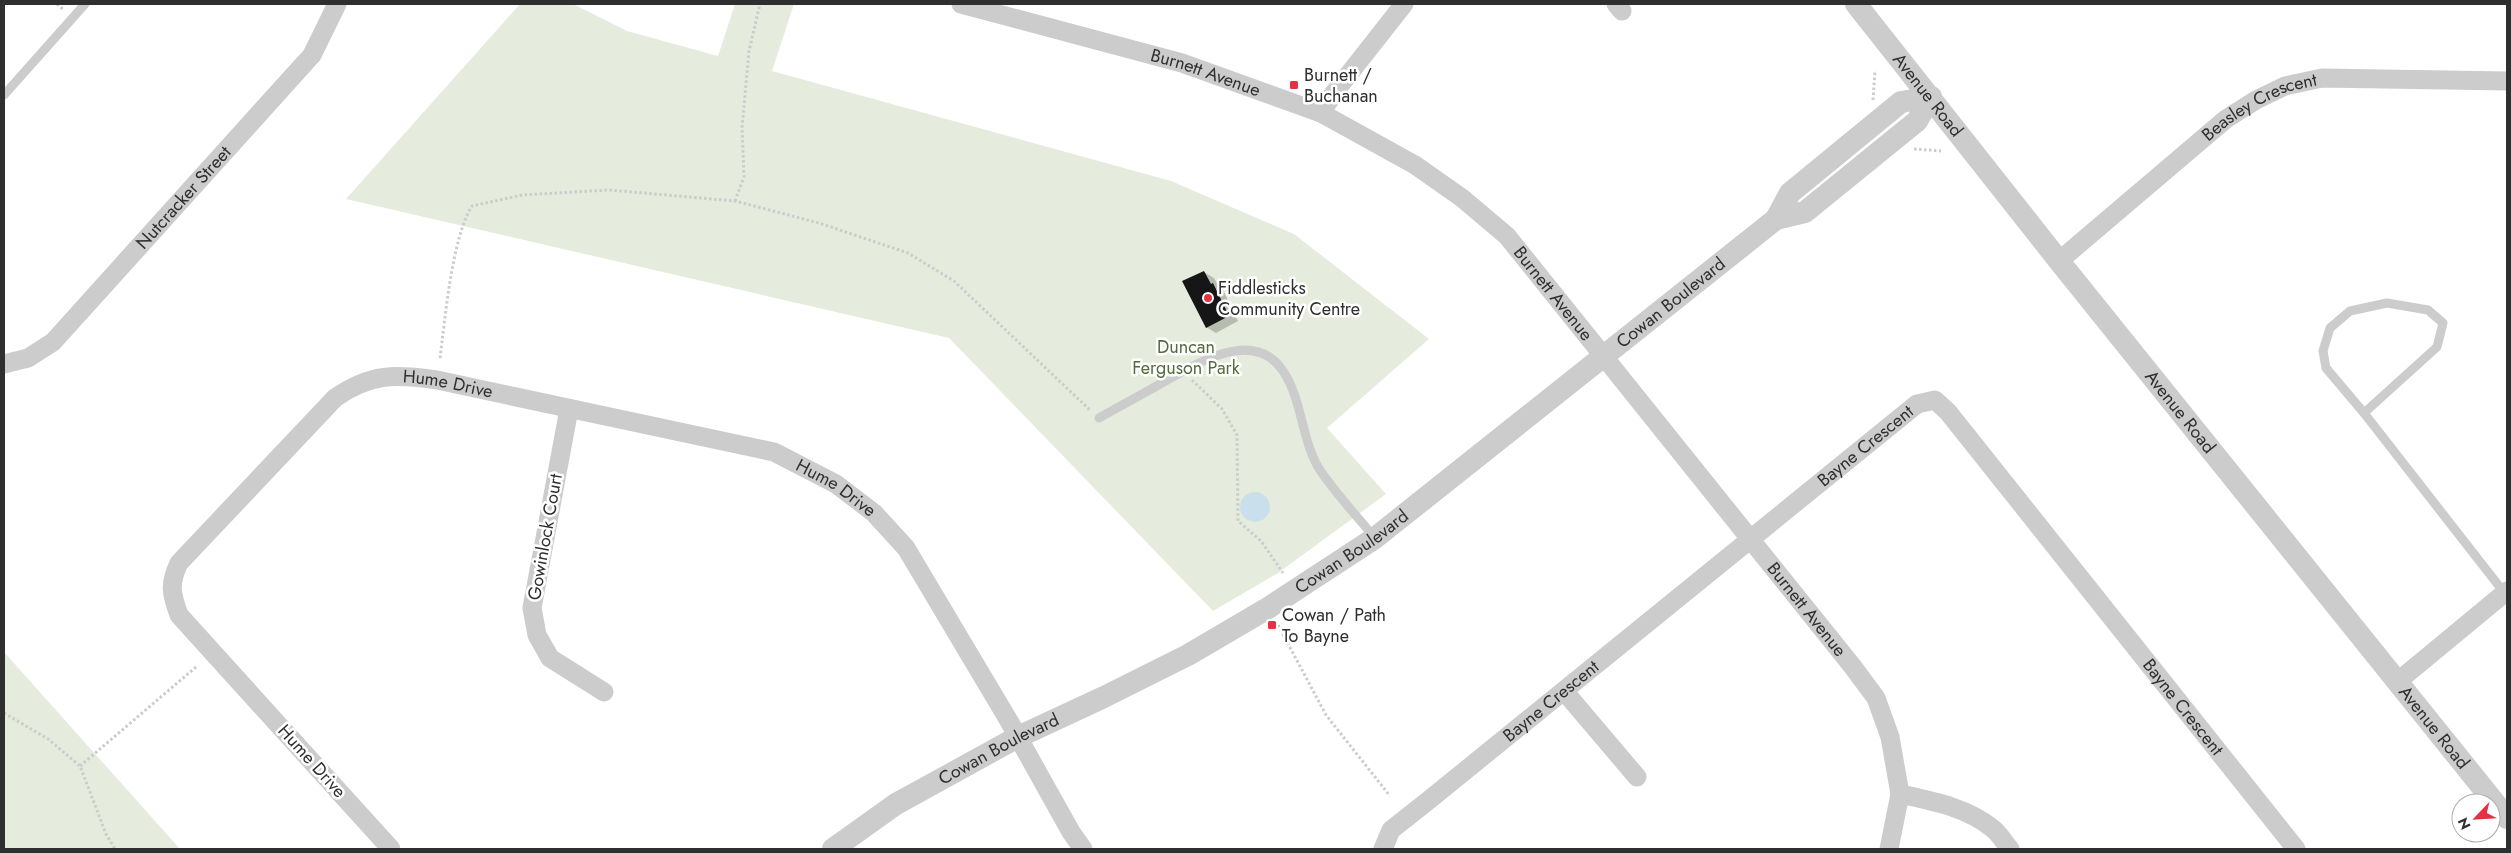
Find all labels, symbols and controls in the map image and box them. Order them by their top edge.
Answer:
street label: Burnett Avenue [1148,42,1264,103]
street label: Avenue Road [1887,48,1969,142]
place label: Burnett / Buchanan [1304,62,1378,109]
street label: Beasley Crescent [2196,66,2320,147]
marker: Burnett / Buchanan [1288,79,1300,91]
street label: Nutcracker Street [130,140,237,255]
street label: Burnett Avenue [1507,241,1599,346]
street label: Cowan Boulevard [1611,251,1731,354]
place label: Fiddlesticks Community Centre [1218,275,1360,322]
marker: Fiddlesticks Community Centre [1202,292,1214,304]
park label: Duncan Ferguson Park [1132,334,1240,381]
street label: Hume Drive [402,363,495,405]
street label: Avenue Road [2139,365,2222,459]
street label: Bayne Crescent [1812,398,1920,493]
street label: Hume Drive [791,452,882,523]
street label: Gowinlock Court [521,471,569,602]
street label: Cowan Boulevard [1290,503,1414,600]
street label: Burnett Avenue [1761,557,1853,662]
place label: Cowan / Path To Bayne [1282,602,1386,649]
marker: Cowan / Path To Bayne [1266,619,1278,631]
street label: Bayne Crescent [2136,653,2230,762]
street label: Bayne Crescent [1497,654,1605,748]
street label: Avenue Road [2393,680,2476,775]
street label: Cowan Boulevard [934,707,1063,791]
street label: Hume Drive [272,718,352,804]
north arrow [2451,793,2501,843]
text: N [2453,814,2476,833]

